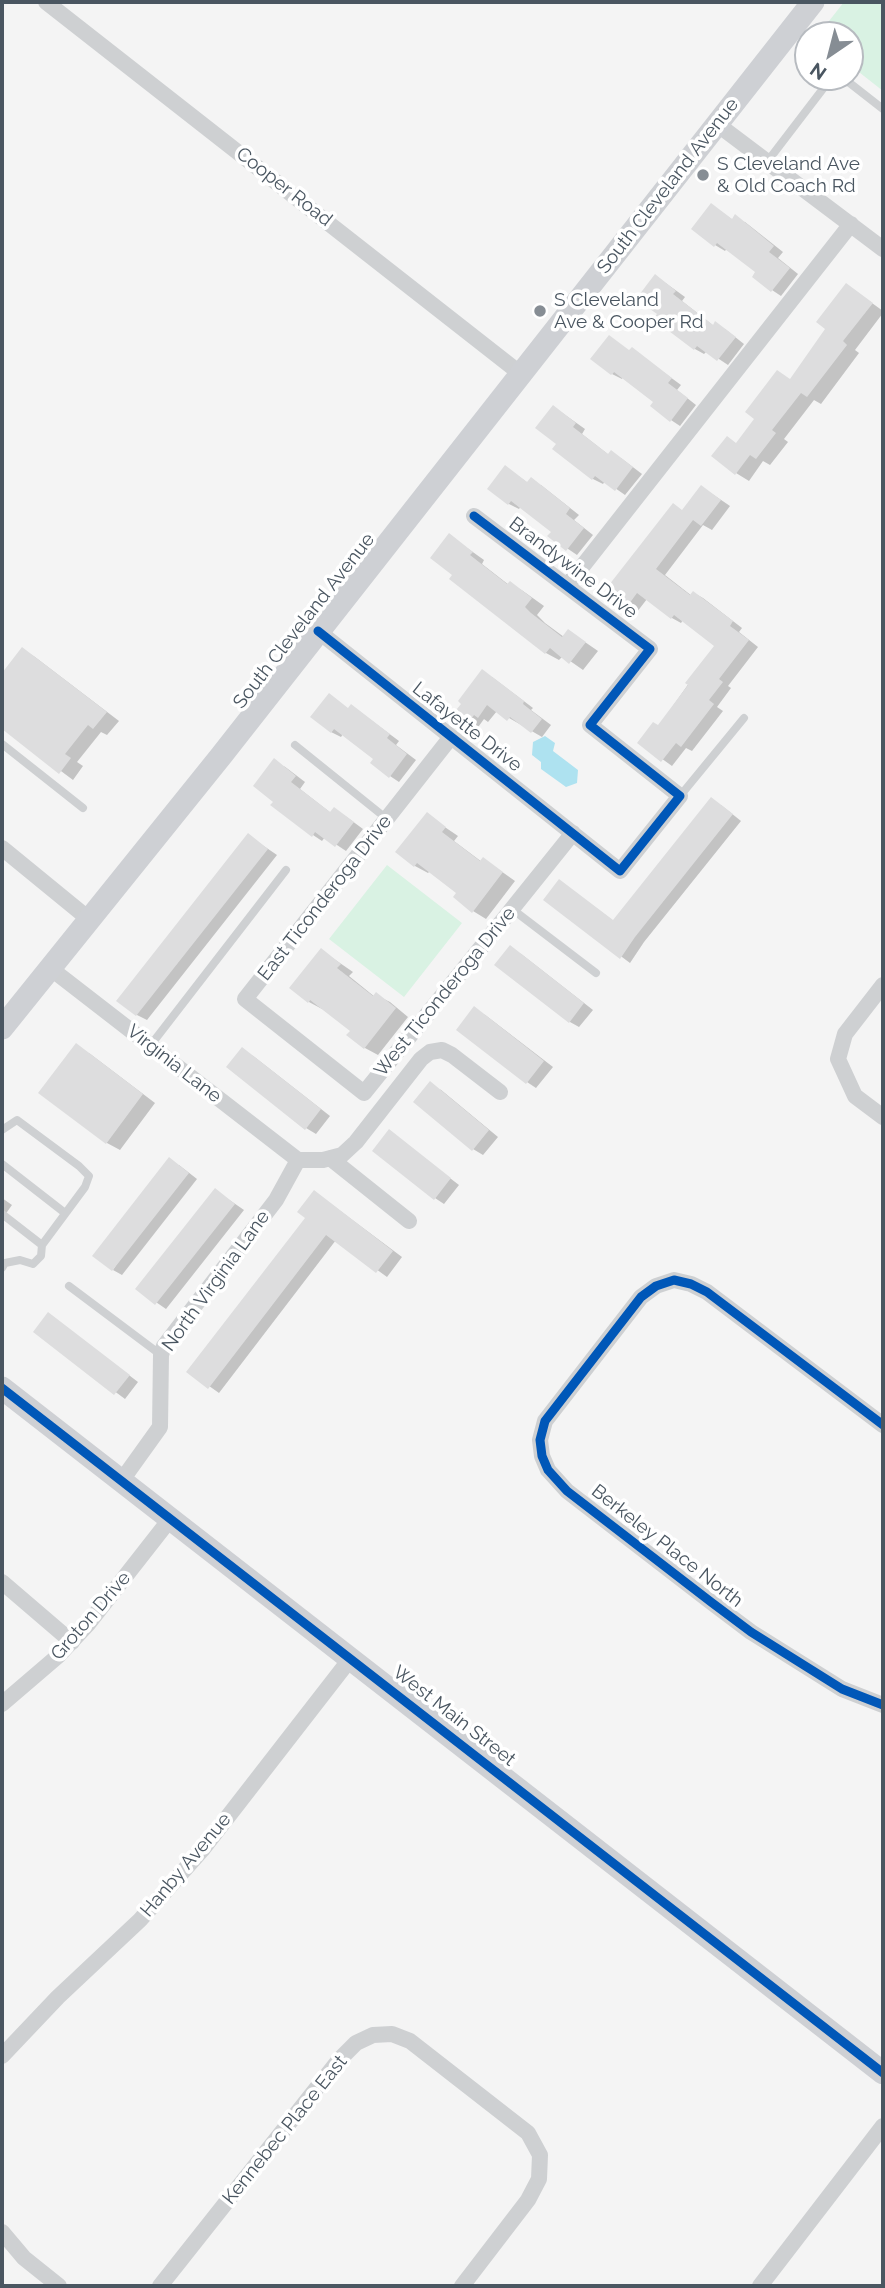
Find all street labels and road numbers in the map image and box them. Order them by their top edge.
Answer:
street label: South Cleveland Avenue [592,94,744,278]
street label: Cooper Road [231,142,337,232]
street label: Brandywine Drive [504,512,642,624]
street label: South Cleveland Avenue [228,529,380,713]
street label: Lafayette Drive [408,677,526,777]
street label: East Ticonderoga Drive [253,811,397,985]
street label: West Ticonderoga Drive [370,903,520,1081]
street label: Virginia Lane [122,1020,226,1108]
street label: North Virginia Lane [157,1206,275,1356]
street label: Berkeley Place North [587,1480,747,1612]
street label: Groton Drive [46,1567,136,1665]
street label: West Main Street [388,1661,520,1771]
street label: Hanby Avenue [136,1808,236,1922]
street label: Kennebec Place East [218,2051,352,2209]

